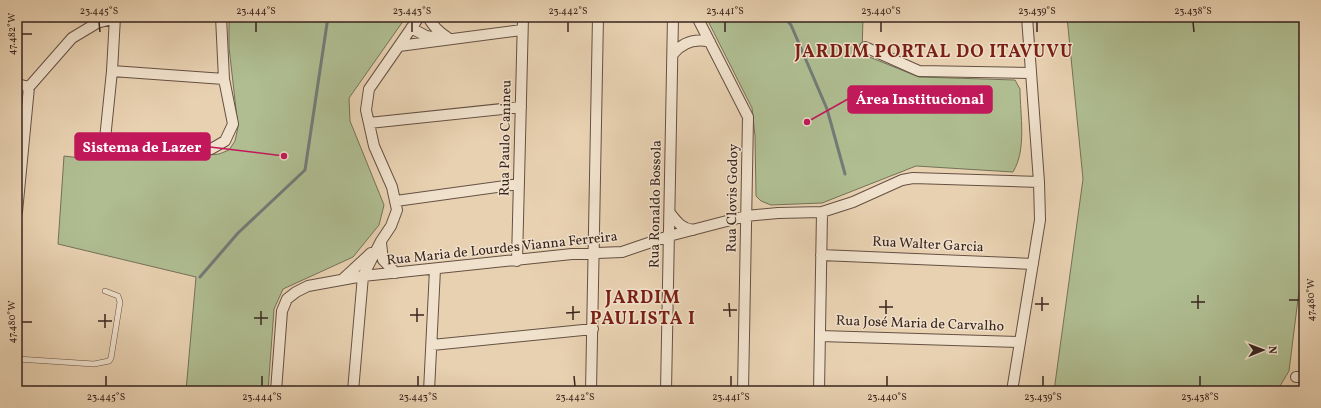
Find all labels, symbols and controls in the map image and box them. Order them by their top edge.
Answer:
text: 23.445°S [80,4,118,18]
text: 23.444°S [236,4,276,18]
text: 23.443°S [393,4,431,18]
text: 23.442°S [548,4,588,18]
text: 23.441°S [706,4,744,18]
text: 23.440°S [861,4,901,18]
text: 23.439°S [1018,4,1056,18]
text: 23.438°S [1174,4,1212,18]
text: 47.482°W [5,13,19,55]
district label: JARDIM PORTAL DO ITAVUVU [794,40,1073,65]
street label: Rua Paulo Canineu [495,80,517,196]
callout: Área Institucional [848,86,992,113]
text: Área Institucional [856,90,984,111]
callout: Sistema de Lazer [75,133,210,160]
text: Sistema de Lazer [83,138,201,159]
street label: Rua Ronaldo Bossola [645,140,667,268]
street label: Rua Clovis Godoy [723,143,743,253]
street label: Rua Maria de Lourdes Vianna Ferreira [386,227,618,271]
street label: Rua Walter Garcia [872,233,984,257]
text: 47.480°W [1304,278,1318,322]
district label: JARDIM PAULISTA I [590,286,696,332]
text: 47.480°W [5,300,19,344]
street label: Rua José Maria de Carvalho [836,312,1004,336]
north arrow [1243,330,1283,370]
text: N [1264,346,1279,354]
text: 23.445°S [87,390,125,404]
text: 23.444°S [242,390,282,404]
text: 23.443°S [399,390,437,404]
text: 23.442°S [555,390,595,404]
text: 23.441°S [712,390,750,404]
text: 23.440°S [867,390,907,404]
text: 23.439°S [1024,390,1062,404]
text: 23.438°S [1181,390,1219,404]

